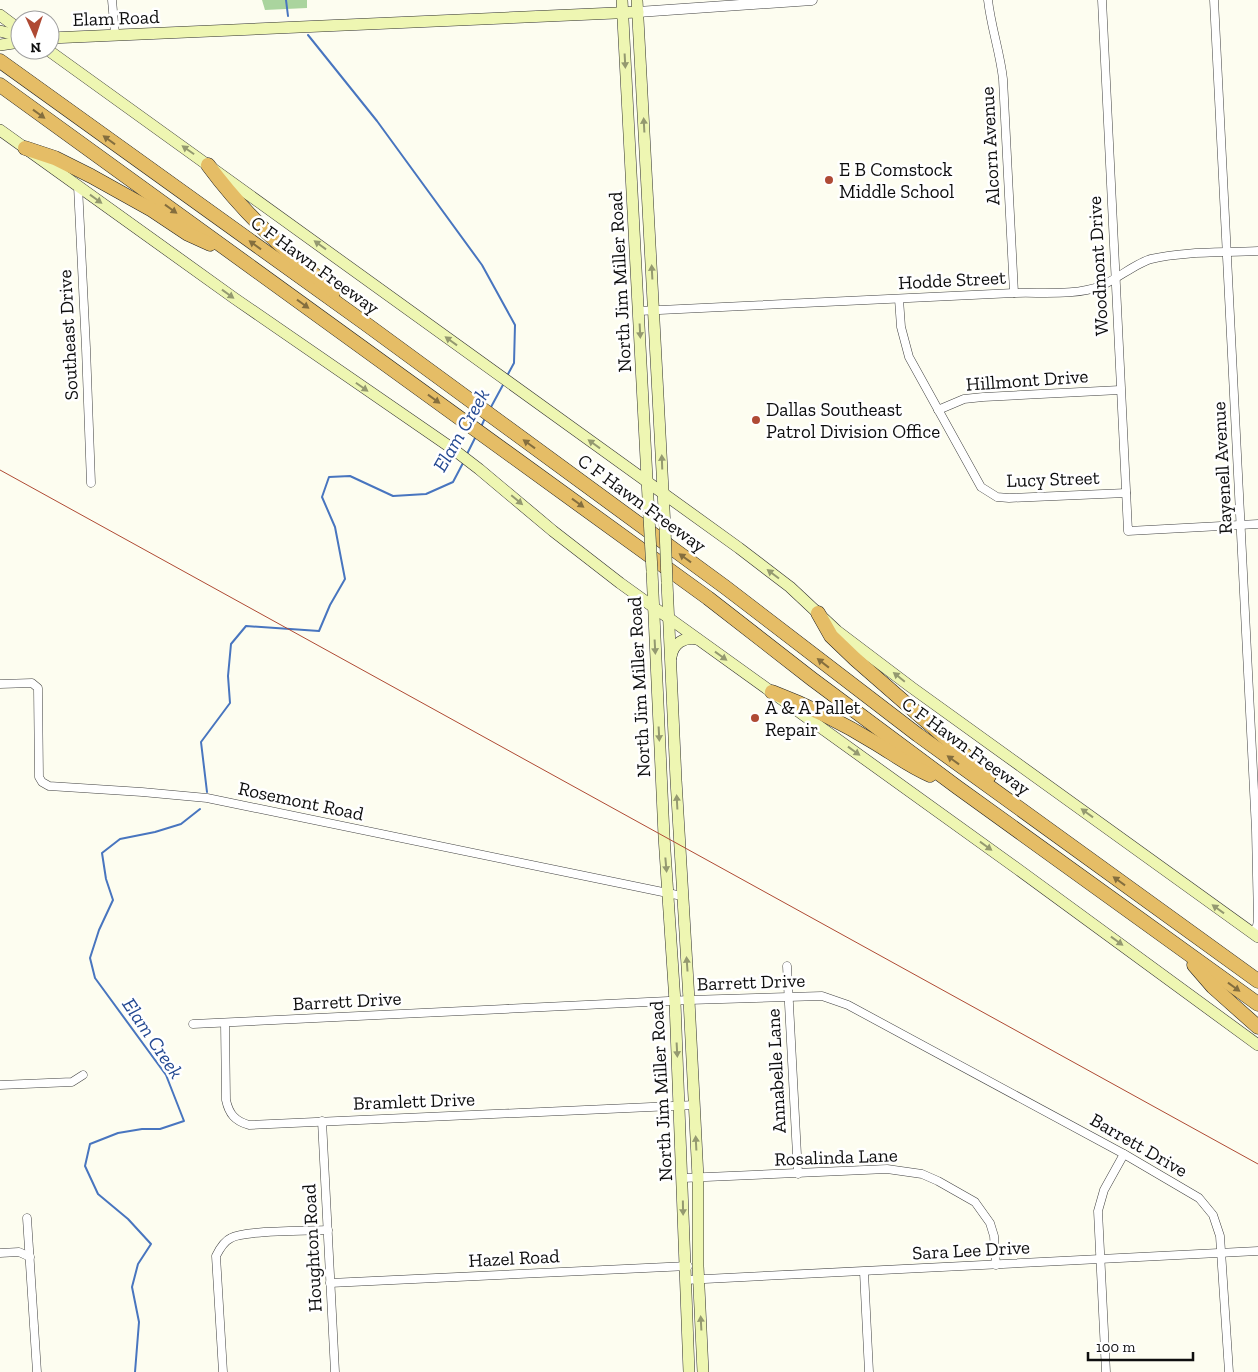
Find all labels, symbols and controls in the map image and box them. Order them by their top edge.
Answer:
street label: Elam Road [72,5,160,31]
north arrow [10,10,60,60]
text: N [30,39,41,56]
one-way arrow [622,53,630,69]
street label: Alcorn Avenue [975,86,1005,206]
one-way arrow [33,108,46,118]
one-way arrow [639,117,647,133]
one-way arrow [102,135,116,145]
one-way arrow [181,145,195,155]
place label: E B Comstock Middle School [839,158,954,203]
marker: E B Comstock Middle School [823,174,835,186]
street label: North Jim Miller Road [604,190,636,373]
one-way arrow [89,194,103,204]
street label: Woodmont Drive [1083,195,1113,336]
one-way arrow [164,204,178,214]
street label: C F Hawn Freeway [246,211,384,319]
one-way arrow [248,240,262,250]
one-way arrow [313,240,327,250]
one-way arrow [647,263,655,279]
street label: Hodde Street [898,266,1006,294]
street label: Southeast Drive [53,269,83,401]
one-way arrow [222,289,235,299]
one-way arrow [296,299,310,309]
one-way arrow [637,323,645,339]
one-way arrow [444,336,458,346]
street label: Hillmont Drive [965,364,1089,396]
one-way arrow [355,382,369,392]
water label: Elam Creek [428,384,494,476]
one-way arrow [428,394,441,404]
place label: Dallas Southeast Patrol Division Office [766,398,940,443]
street label: Rayenell Avenue [1207,401,1237,535]
marker: Dallas Southeast Patrol Division Office [750,414,762,426]
one-way arrow [522,439,536,449]
one-way arrow [587,439,601,449]
street label: C F Hawn Freeway [573,449,711,557]
one-way arrow [657,454,665,470]
street label: Lucy Street [1006,466,1100,492]
one-way arrow [510,495,523,506]
one-way arrow [571,498,584,509]
one-way arrow [679,553,692,563]
one-way arrow [767,569,780,580]
street label: North Jim Miller Road [623,595,655,778]
one-way arrow [651,640,659,656]
one-way arrow [715,651,728,661]
one-way arrow [816,658,829,668]
one-way arrow [892,672,905,683]
street label: C F Hawn Freeway [897,692,1035,800]
place label: A & A Pallet Repair [765,696,861,741]
marker: A & A Pallet Repair [749,712,761,724]
one-way arrow [655,726,663,742]
one-way arrow [847,746,860,756]
one-way arrow [946,755,960,765]
street label: Rosemont Road [236,776,366,826]
one-way arrow [672,793,680,809]
one-way arrow [1081,808,1094,819]
one-way arrow [979,840,992,851]
one-way arrow [663,857,671,873]
one-way arrow [1113,875,1126,886]
one-way arrow [1212,904,1225,914]
one-way arrow [1110,936,1123,947]
one-way arrow [683,955,691,971]
street label: Barrett Drive [696,969,806,995]
one-way arrow [1227,982,1241,992]
street label: Barrett Drive [292,987,402,1015]
water label: Elam Creek [117,993,189,1083]
street label: North Jim Miller Road [645,999,677,1182]
street label: Annabelle Lane [761,1008,791,1134]
one-way arrow [673,1043,681,1059]
street label: Bramlett Drive [353,1087,476,1115]
street label: Barrett Drive [1086,1108,1192,1182]
one-way arrow [692,1135,700,1151]
street label: Rosalinda Lane [774,1143,898,1171]
street label: Houghton Road [297,1183,327,1313]
one-way arrow [679,1200,687,1216]
street label: Sara Lee Drive [911,1235,1031,1265]
street label: Hazel Road [468,1244,561,1272]
one-way arrow [697,1315,705,1331]
scale bar [1088,1330,1193,1362]
text: 100 m [1096,1338,1135,1356]

